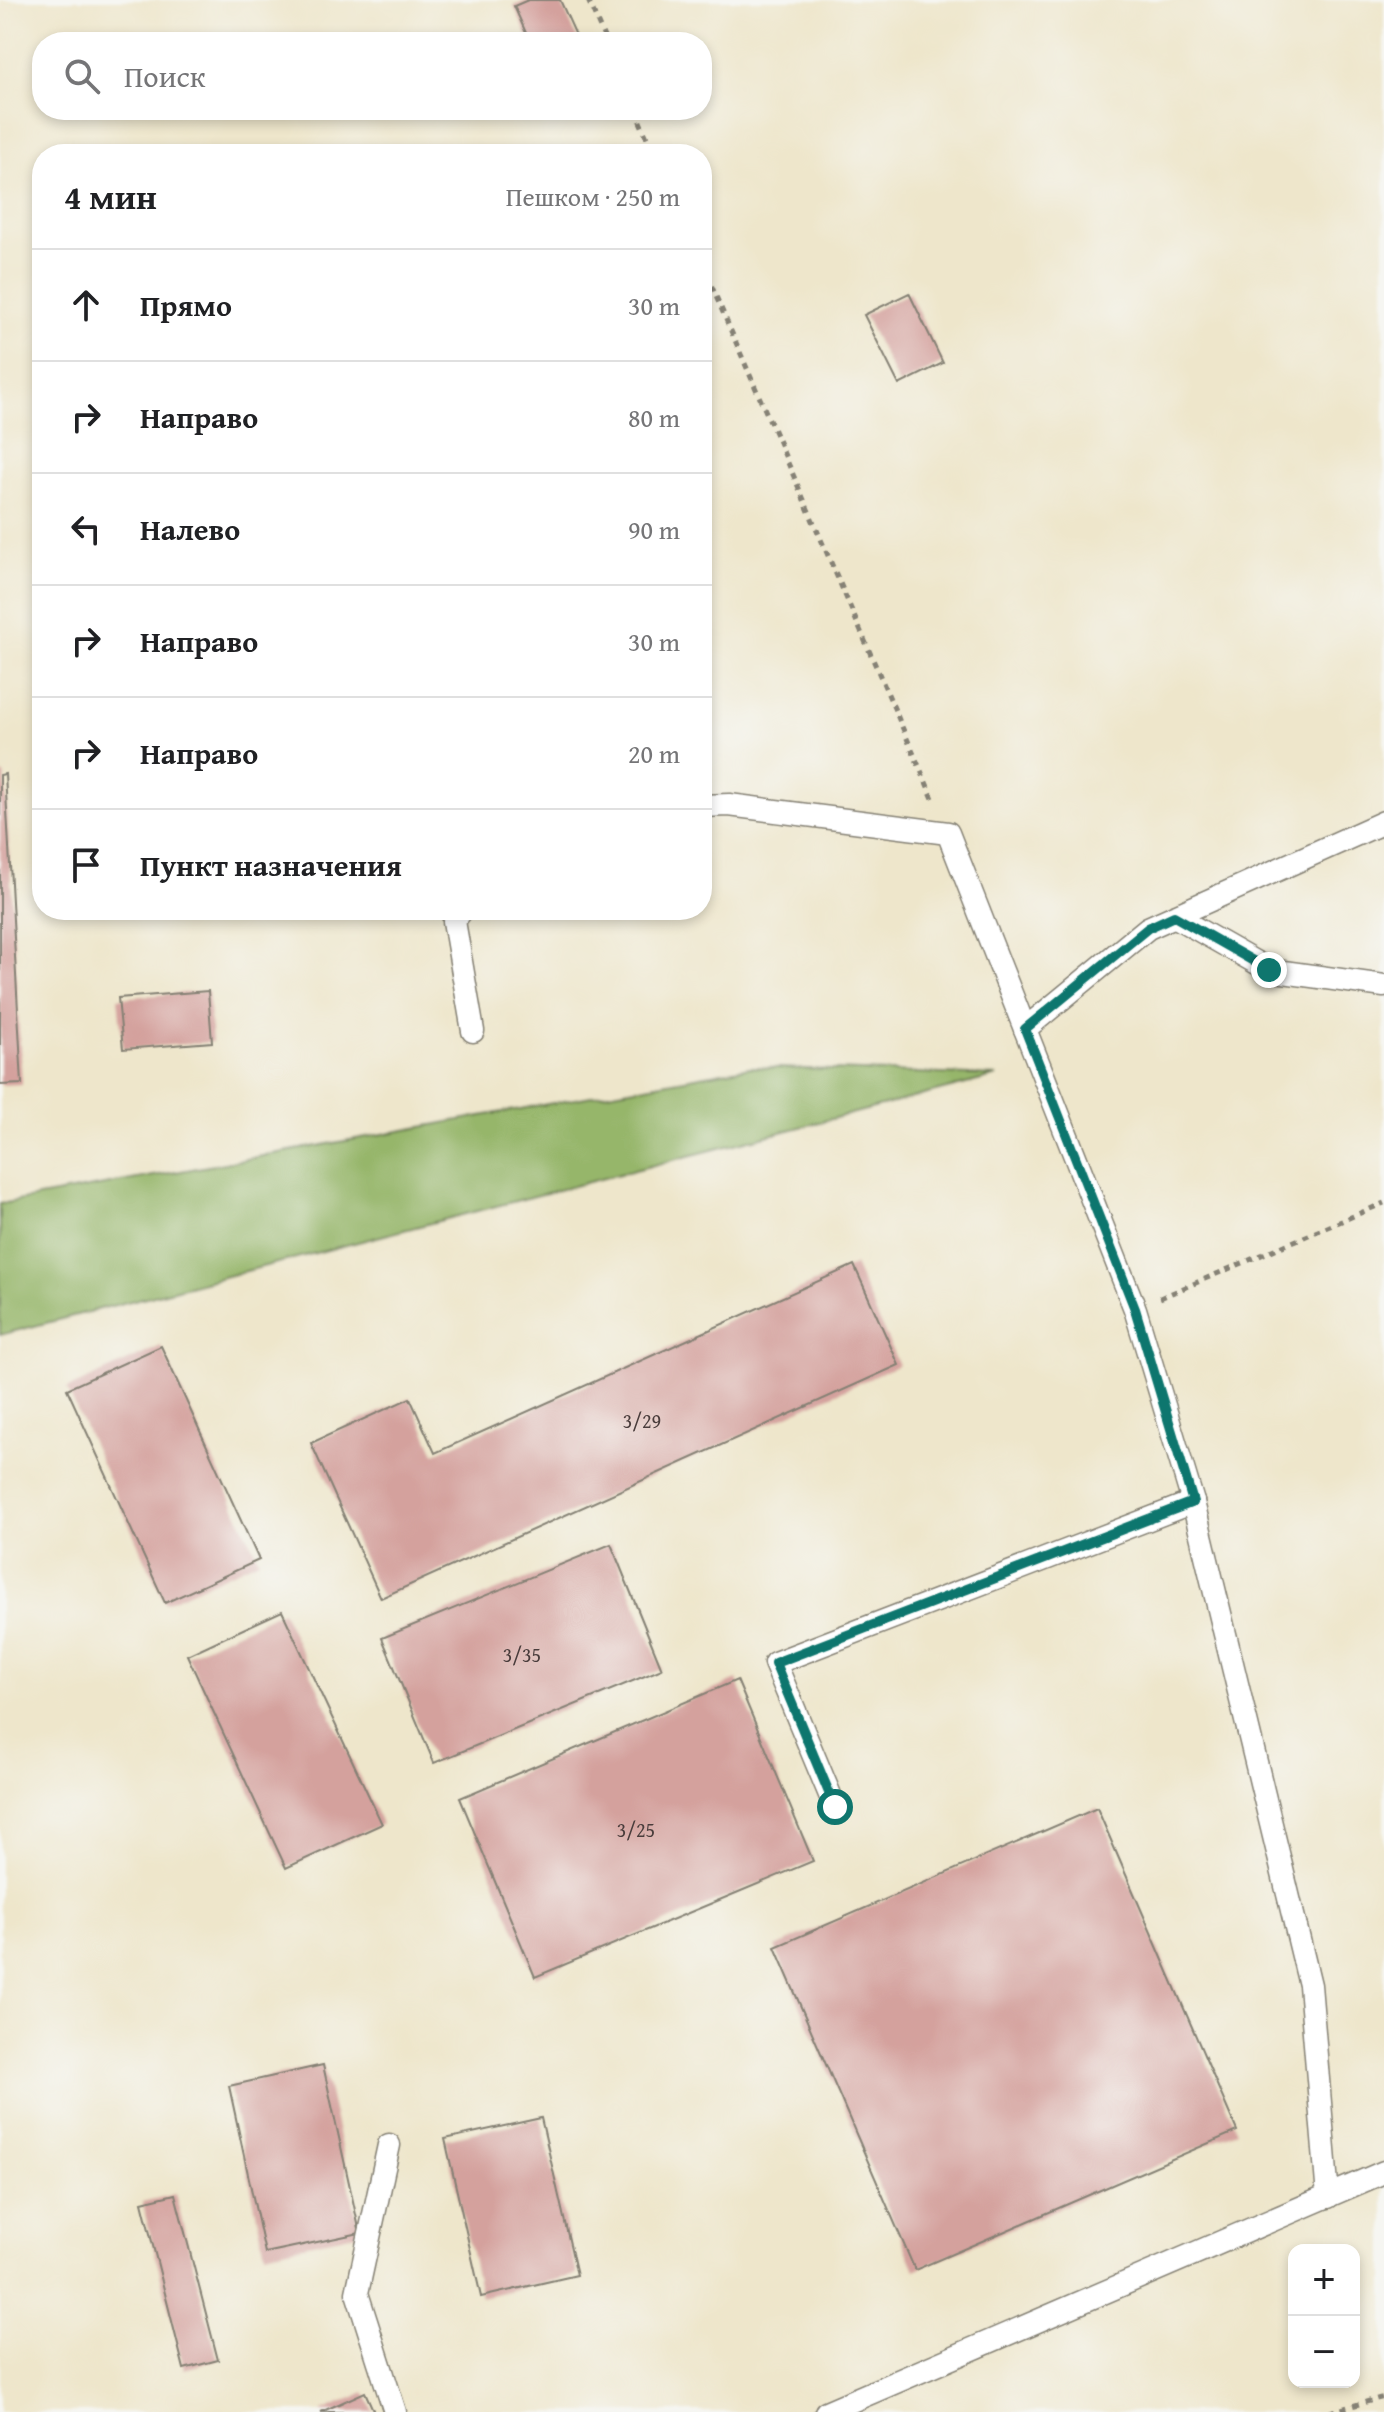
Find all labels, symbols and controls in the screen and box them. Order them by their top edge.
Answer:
search box [32,32,712,120]
icon: search [60,54,104,98]
text: Поиск [124,54,206,98]
text: 4 мин [64,172,157,221]
text: Пешком · 250 m [506,177,680,216]
icon: ahead [64,283,108,327]
text: Прямо [140,283,232,327]
text: 30 m [628,286,680,325]
icon: right [64,395,108,439]
text: Направо [140,395,258,439]
text: 80 m [628,398,680,437]
icon: left [64,507,108,551]
text: Налево [140,507,240,551]
text: 90 m [628,510,680,549]
icon: right [64,619,108,663]
text: Направо [140,619,258,663]
text: 30 m [628,622,680,661]
icon: right [64,731,108,775]
text: Направо [140,731,258,775]
text: 20 m [628,734,680,773]
icon: arrive [64,843,108,887]
text: Пункт назначения [140,843,402,887]
route end [1251,952,1287,988]
house number: 3/29 [623,1406,661,1435]
house number: 3/35 [503,1640,541,1669]
route start [817,1789,853,1825]
house number: 3/25 [617,1815,655,1844]
map controls [1288,2244,1360,2388]
button: + [1288,2244,1360,2316]
button: − [1288,2316,1360,2388]

